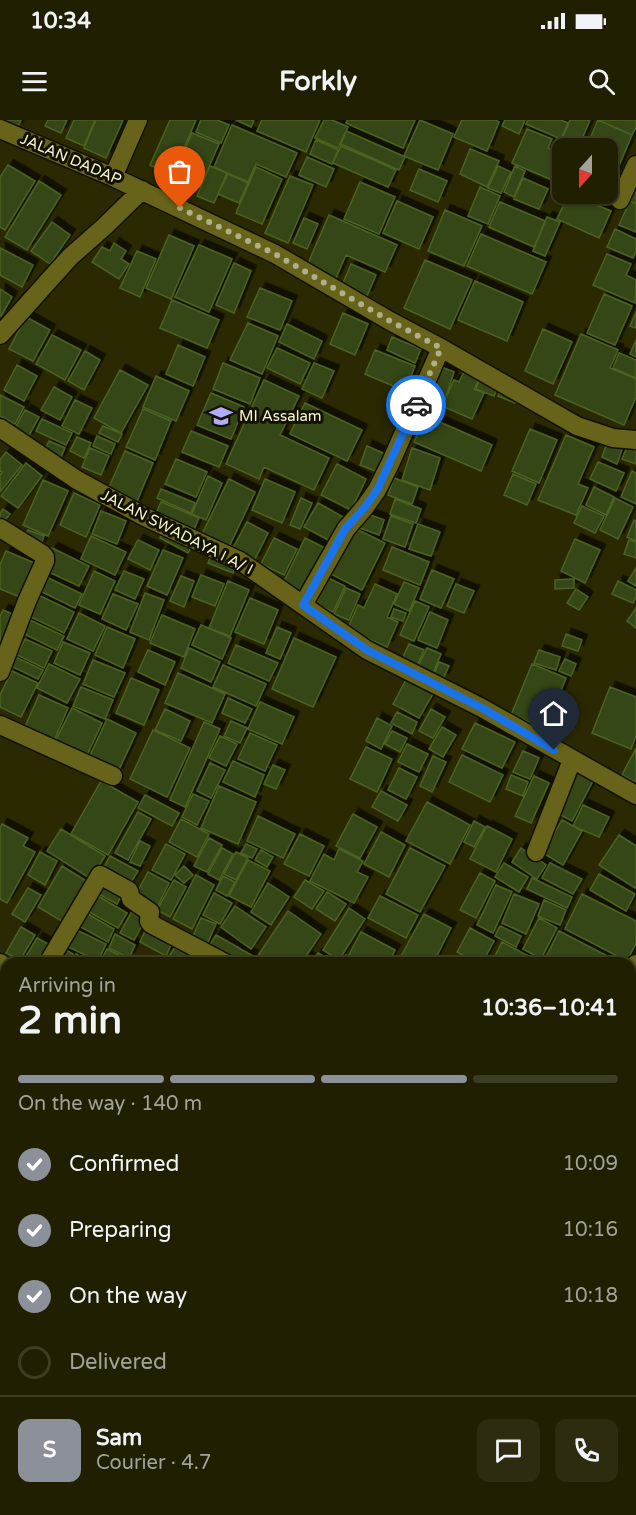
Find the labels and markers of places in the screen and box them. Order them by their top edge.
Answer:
pin [154,146,205,208]
school or university icon: MI Assalam [208,403,234,429]
place label: MI Assalam [239,407,322,425]
pin [528,688,579,750]

